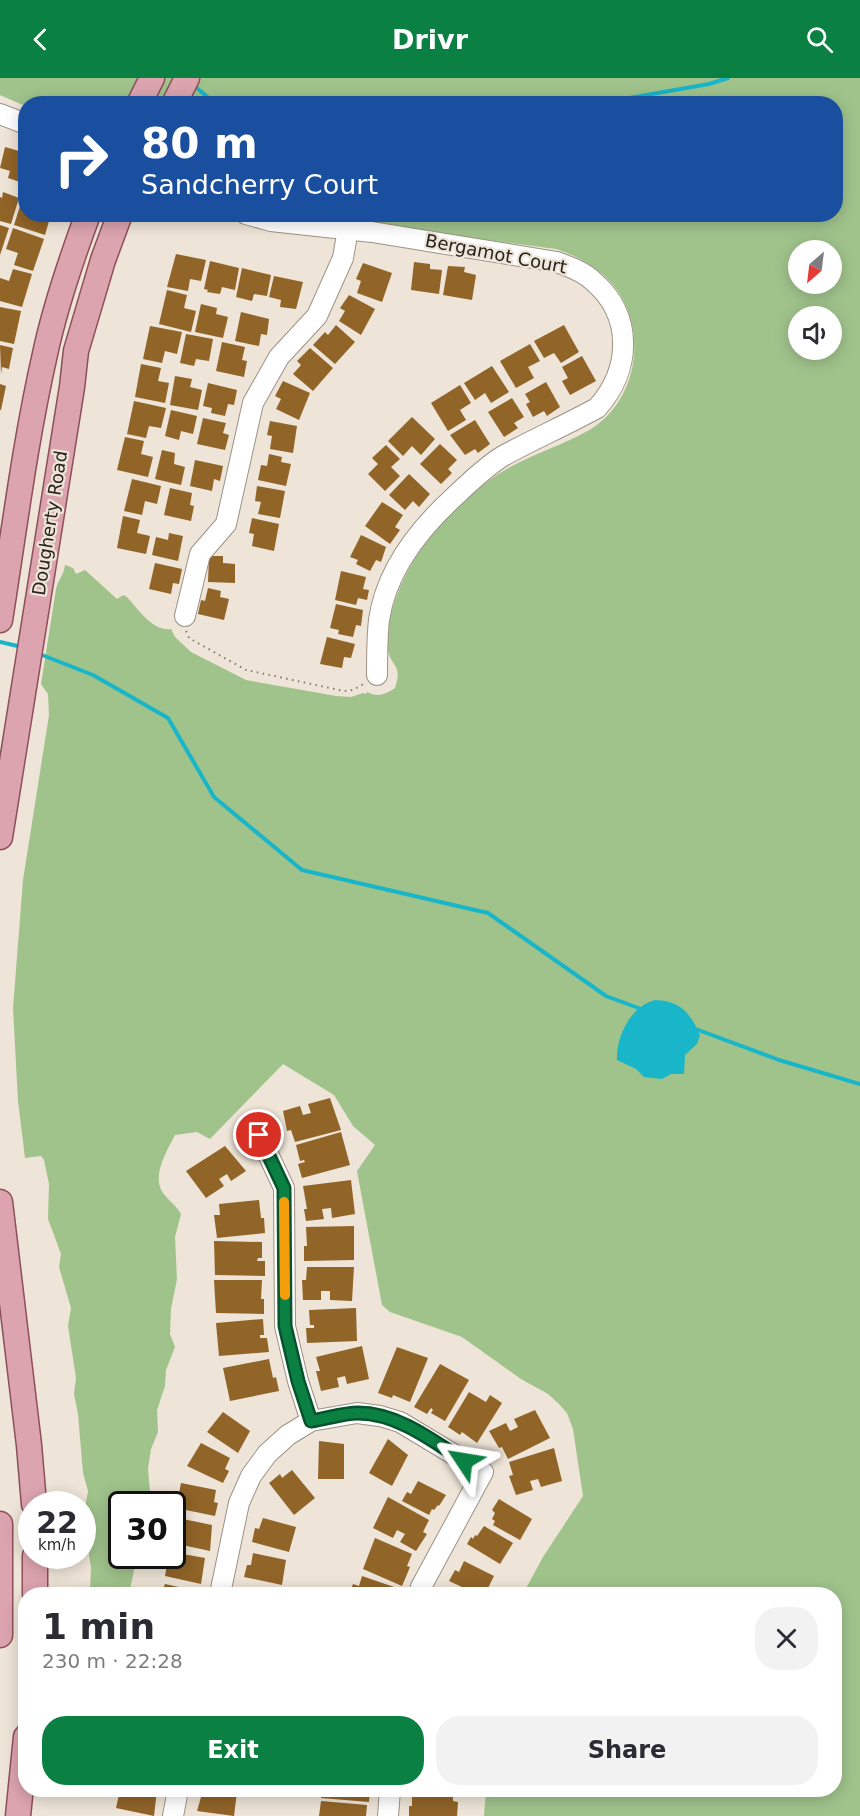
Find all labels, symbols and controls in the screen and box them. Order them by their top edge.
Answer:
icon: back [24,23,57,56]
icon: search [803,23,836,56]
text: Drivr [392,24,468,55]
text: 80 m [141,119,258,168]
icon: right [42,120,120,198]
text: Sandcherry Court [141,169,378,200]
street label: Bergamot Court [424,229,569,278]
north arrow [788,240,842,294]
map controls [788,240,842,360]
button: sound [788,306,842,360]
street label: Dougherty Road [28,449,71,597]
pin [233,1109,284,1160]
icon: arrive [242,1118,275,1151]
position arrow [432,1429,496,1493]
speed limit sign: 30 [108,1491,186,1569]
text: 22 [36,1505,78,1540]
text: km/h [38,1536,76,1554]
text: 1 min [42,1606,155,1647]
button: close [755,1607,818,1670]
text: 230 m · 22:28 [42,1649,183,1673]
button: Exit [42,1716,424,1785]
button: Share [436,1716,818,1785]

